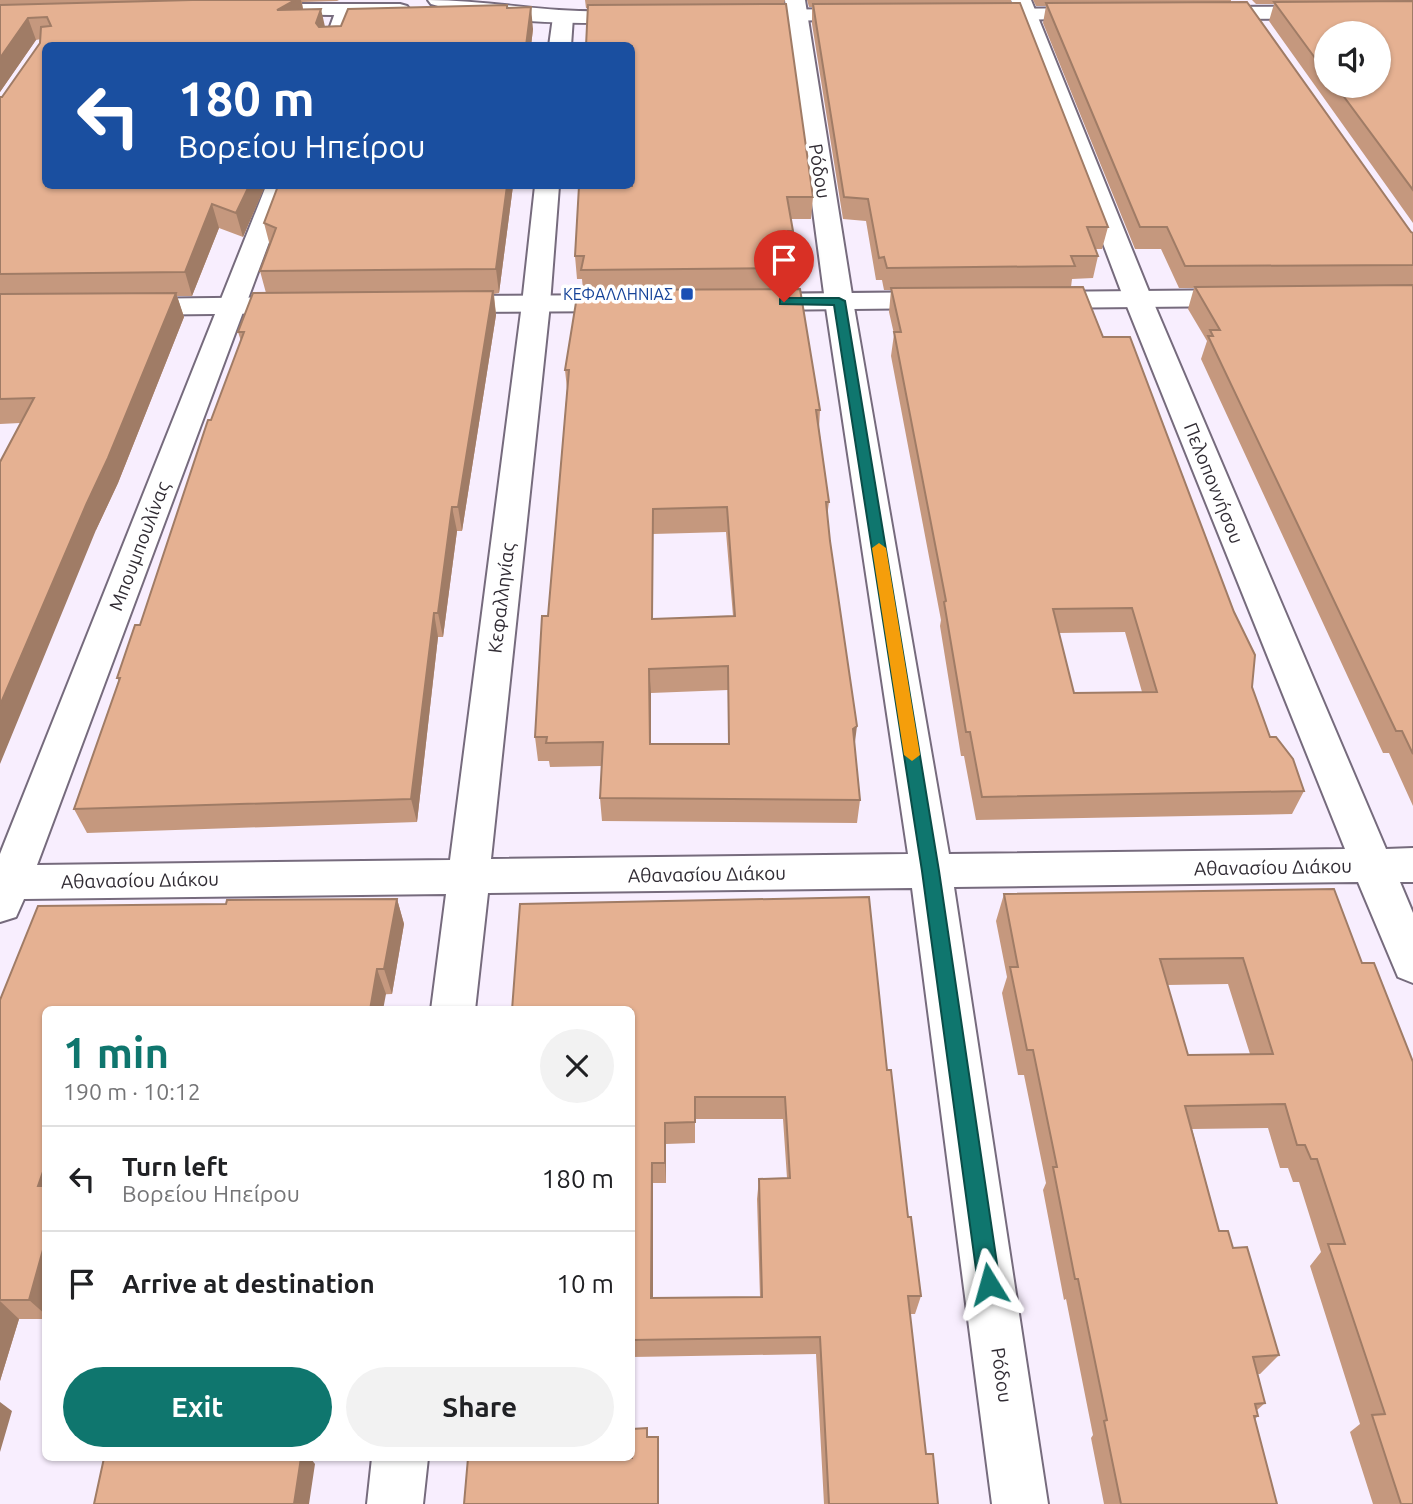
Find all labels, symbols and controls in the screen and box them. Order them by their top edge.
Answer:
map controls [1314,21,1391,98]
button: sound [1314,21,1391,98]
icon: left [63,70,154,161]
text: 180 m [178,70,315,125]
text: Βορείου Ηπείρου [178,128,425,164]
street label: Ρόδου [805,142,835,200]
pin [754,230,814,302]
icon: arrive [765,241,803,279]
place label: ΚΕΦΑΛΛΗΝΙΑΣ [563,285,673,303]
marker: ΚΕΦΑΛΛΗΝΙΑΣ [679,286,695,302]
street label: Πελοποννήσου [1180,419,1248,547]
street label: Μπουμπουλίνας [104,478,174,614]
street label: Κεφαλληνίας [483,541,519,655]
street label: Αθανασίου Διάκου [1194,855,1352,879]
street label: Αθανασίου Διάκου [628,862,786,886]
street label: Αθανασίου Διάκου [61,868,219,892]
text: 1 min [63,1029,169,1076]
button: close [540,1029,614,1103]
text: 190 m · 10:12 [63,1079,201,1104]
text: Turn left [122,1152,228,1181]
icon: left [63,1160,101,1198]
text: 180 m [542,1164,614,1193]
text: Βορείου Ηπείρου [122,1181,300,1206]
position arrow [952,1247,1026,1321]
icon: arrive [63,1265,101,1303]
text: Arrive at destination [122,1269,375,1298]
text: 10 m [556,1269,614,1298]
street label: Ρόδου [987,1346,1017,1404]
button: Exit [63,1367,332,1447]
button: Share [346,1367,614,1447]

